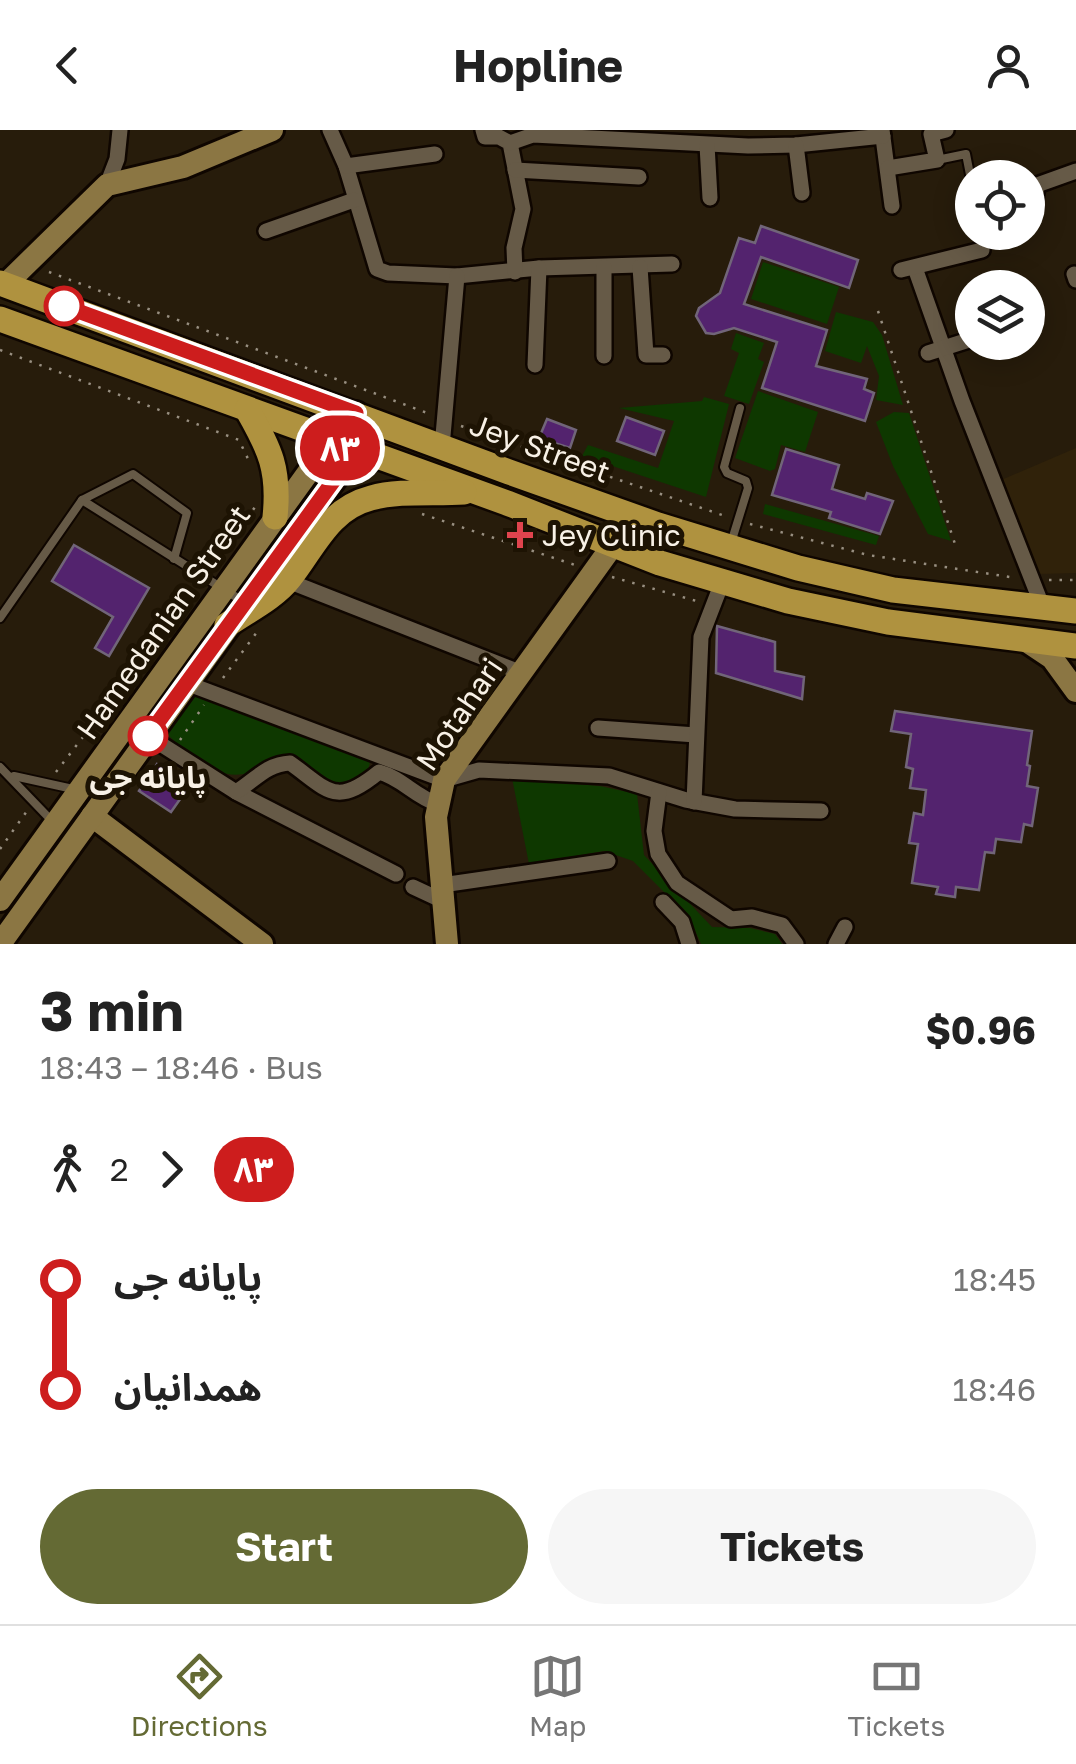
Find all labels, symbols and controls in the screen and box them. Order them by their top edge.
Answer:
icon: back [40,38,95,93]
text: Hopline [453,38,623,92]
icon: person [981,38,1036,93]
map controls [955,160,1045,360]
button: locate [955,160,1045,250]
button: layers [955,270,1045,360]
unlabelled marker [45,287,83,325]
street label: Jey Street [465,406,615,490]
line badge: ۸۳ [295,416,385,480]
text: ۸۳ [320,427,360,469]
street label: Hamedanian Street [69,498,257,746]
place label: Jey Clinic [542,517,681,553]
marker: Jey Clinic [507,522,533,548]
street label: Motahari [408,651,510,777]
marker: پایانه جی [129,717,167,755]
place label: پایانه جی [89,759,207,798]
text: 3 min [40,977,184,1043]
text: $0.96 [925,1007,1036,1052]
text: 18:43 – 18:46 · Bus [40,1048,323,1086]
icon: walk [40,1142,95,1197]
icon: forward [144,1142,199,1197]
text: ۸۳ [234,1148,274,1190]
text: 2 [110,1150,129,1188]
text: پایانه جی [114,1254,262,1299]
text: 18:45 [953,1260,1036,1298]
text: همدانیان [114,1364,262,1409]
text: 18:46 [952,1370,1036,1408]
button: Start [40,1489,528,1604]
button: Tickets [548,1489,1036,1604]
tab: Directions [131,1649,268,1742]
tab: Map [529,1649,586,1742]
tab: Tickets [848,1649,945,1742]

